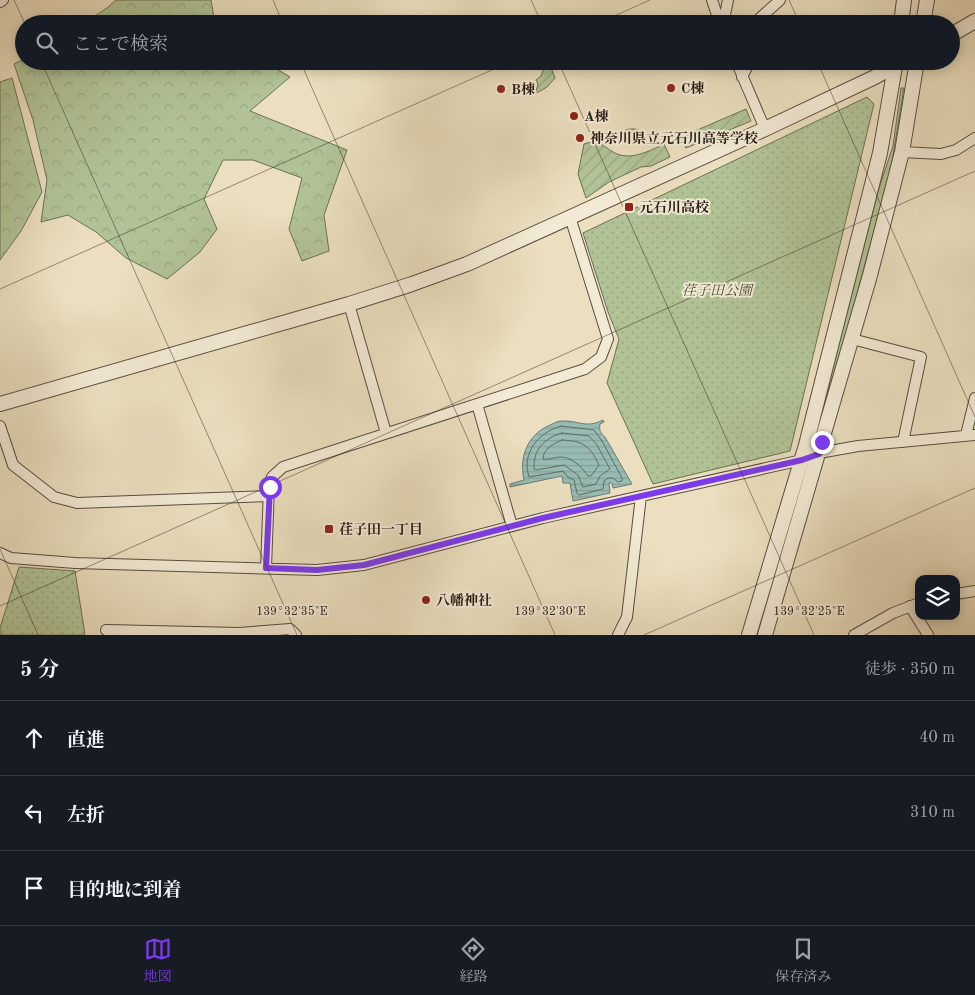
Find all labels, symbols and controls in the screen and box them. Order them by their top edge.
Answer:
search box [15,15,960,70]
icon: search [33,29,61,57]
text: ここで検索 [73,36,168,55]
place label: C棟 [681,81,704,96]
place label: B棟 [511,82,535,97]
marker: C棟 [665,82,677,94]
marker: B棟 [495,83,507,95]
place label: A棟 [584,109,609,124]
marker: A棟 [568,110,580,122]
place label: 神奈川県立元石川高等学校 [590,131,758,146]
marker: 神奈川県立元石川高等学校 [574,132,586,144]
place label: 元石川高校 [639,200,709,215]
marker: 元石川高校 [623,201,635,213]
park label: 荏子田公園 [682,283,754,298]
route end [811,431,834,454]
route start [259,476,282,499]
place label: 荏子田一丁目 [339,521,423,537]
marker: 荏子田一丁目 [323,523,335,535]
map controls [915,575,960,620]
button: layers [915,575,960,620]
place label: 八幡神社 [436,593,492,608]
marker: 八幡神社 [420,594,432,606]
text: 139°32'35"E [256,605,328,618]
text: 139°32'25"E [773,605,845,618]
text: 139°32'30"E [514,606,586,618]
text: 5 分 [20,660,59,681]
text: 徒歩 · 350 m [865,662,955,678]
icon: ahead [20,724,48,752]
text: 40 m [919,730,955,746]
text: 直進 [67,732,105,751]
icon: left [20,799,48,827]
text: 310 m [910,805,955,821]
text: 左折 [67,807,105,826]
icon: arrive [20,874,48,902]
text: 目的地に到着 [67,882,181,901]
tab: 地図 [144,935,172,986]
tab: 経路 [459,935,487,986]
tab: 保存済み [775,935,831,986]

